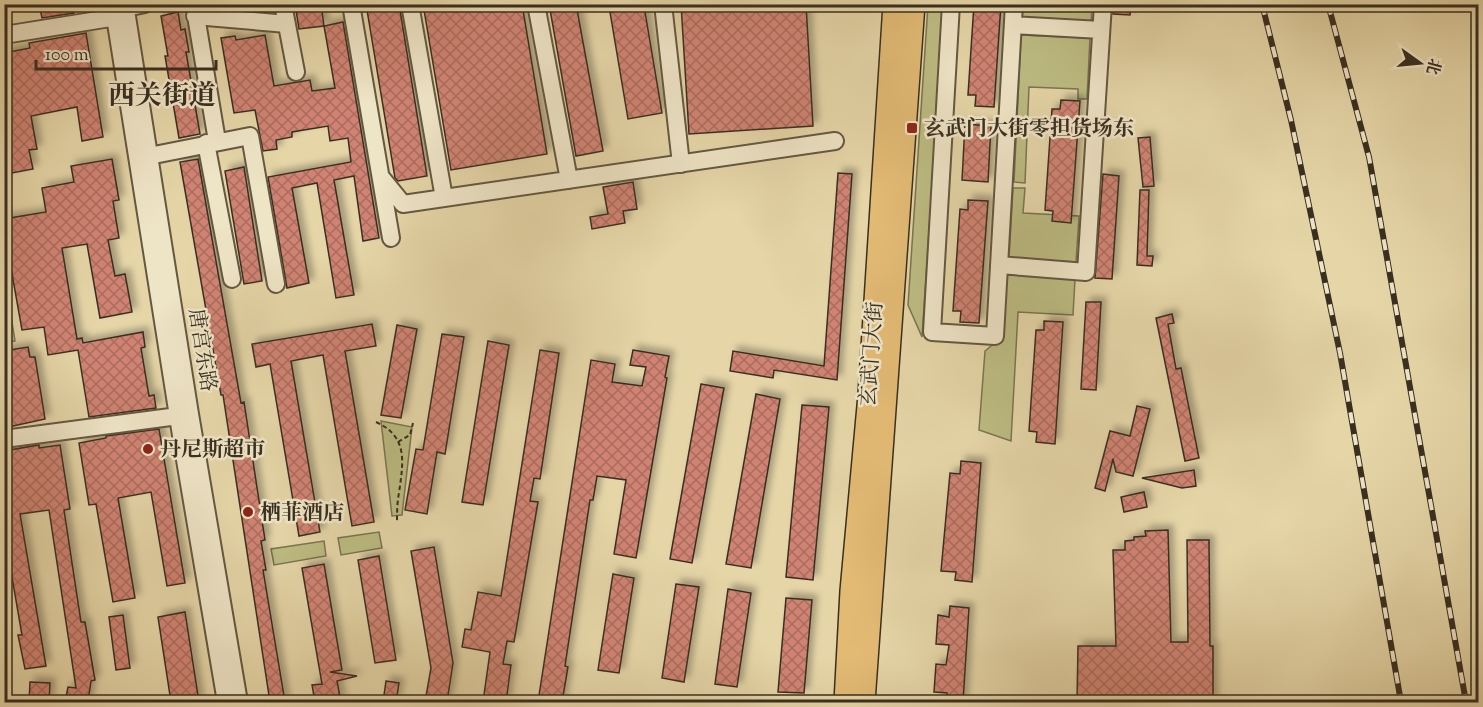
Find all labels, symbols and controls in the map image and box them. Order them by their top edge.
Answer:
scale bar [36,33,216,71]
north arrow [1390,33,1450,93]
text: 100 m [45,43,89,69]
text: 北 [1419,56,1445,77]
district label: 西关街道 [108,78,216,117]
place label: 玄武门大街零担货场东 [924,115,1134,145]
marker: 玄武门大街零担货场东 [905,121,919,135]
street label: 玄武门大街 [854,301,892,408]
street label: 唐宫东路 [180,306,222,394]
place label: 丹尼斯超市 [160,436,265,466]
marker: 丹尼斯超市 [141,442,155,456]
place label: 栖菲酒店 [260,499,344,529]
marker: 栖菲酒店 [241,505,255,519]

